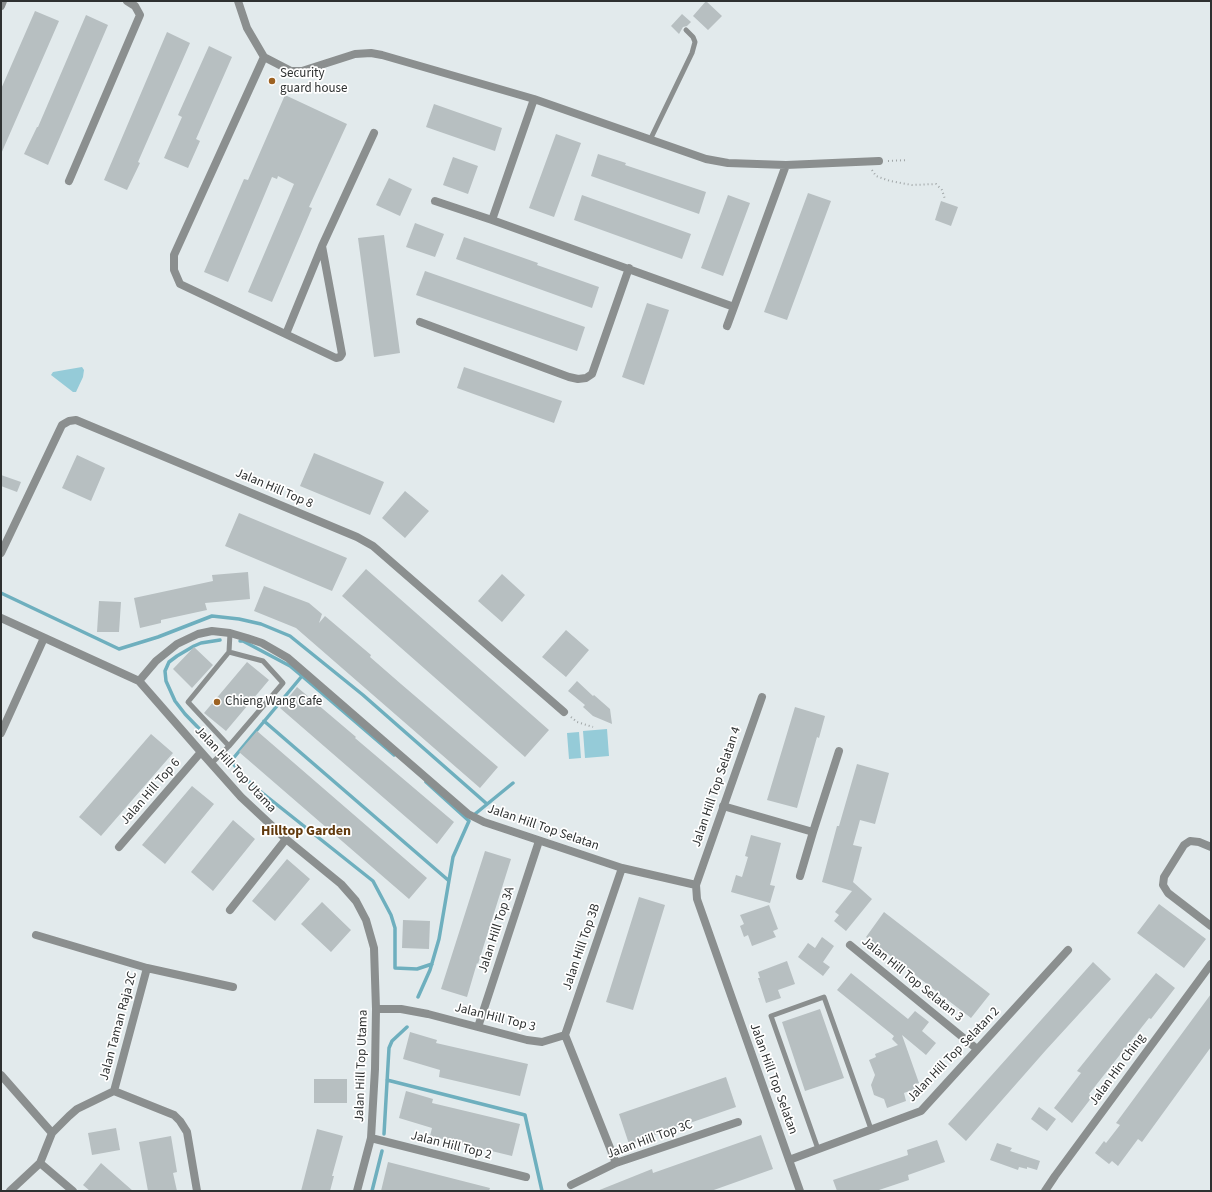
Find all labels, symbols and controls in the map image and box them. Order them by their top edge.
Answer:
place label: Security guard house [280,66,347,97]
marker: Security guard house [267,76,277,86]
street label: Jalan Hill Top 8 [233,466,315,512]
place label: Chieng Wang Cafe [225,694,322,710]
marker: Chieng Wang Cafe [212,697,222,707]
street label: Jalan Hill Top Utama [191,724,279,816]
street label: Jalan Hill Top Selatan 4 [689,725,745,849]
street label: Jalan Hill Top 6 [118,756,184,828]
street label: Jalan Hill Top Selatan [485,802,601,854]
district label: Hilltop Garden [261,824,351,840]
street label: Jalan Hill Top 3A [476,885,518,975]
street label: Jalan Hill Top 3B [560,902,604,992]
street label: Jalan Hill Top Selatan 3 [858,934,966,1026]
street label: Jalan Taman Raja 2C [97,970,141,1082]
street label: Jalan Hill Top 3 [453,1000,537,1036]
street label: Jalan Hill Top Selatan 2 [905,1004,1003,1106]
street label: Jalan Hill Top Utama [352,1009,372,1123]
street label: Jalan Hill Top Selatan [746,1021,800,1137]
street label: Jalan Hin Ching [1087,1031,1149,1109]
street label: Jalan Hill Top 3C [605,1117,695,1163]
street label: Jalan Hill Top 2 [409,1128,493,1164]

